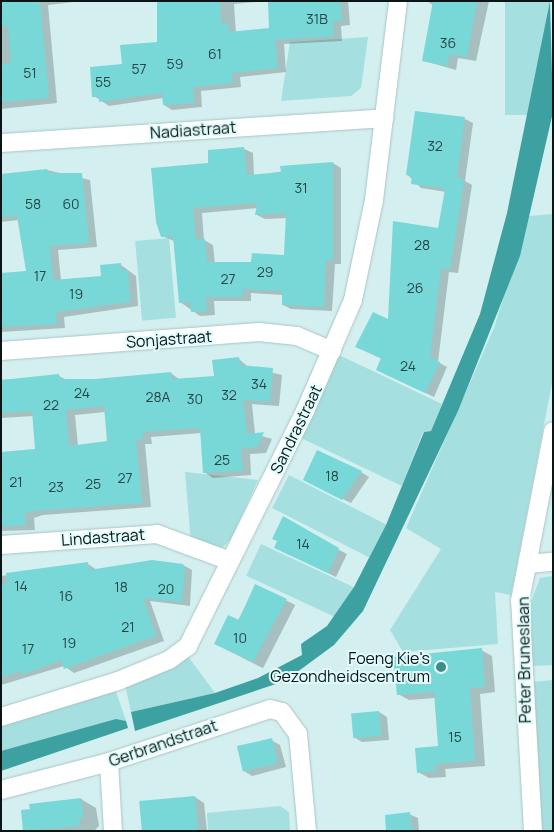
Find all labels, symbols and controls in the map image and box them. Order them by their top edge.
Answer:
house number: 31B [306,11,328,27]
house number: 36 [440,35,456,51]
house number: 61 [208,46,222,62]
house number: 59 [167,56,183,72]
house number: 57 [131,61,147,77]
house number: 51 [23,65,37,81]
house number: 55 [95,74,111,90]
street label: Nadiastraat [149,117,237,143]
house number: 32 [427,138,443,154]
house number: 31 [294,180,308,196]
house number: 58 [25,196,41,212]
house number: 60 [62,196,80,212]
house number: 28 [414,237,430,253]
house number: 29 [257,264,273,280]
house number: 17 [34,268,46,284]
house number: 27 [220,271,236,287]
house number: 26 [407,280,423,296]
house number: 19 [69,286,83,302]
street label: Sonjastraat [125,326,213,352]
house number: 24 [400,358,416,374]
house number: 34 [251,376,267,392]
street label: Sandrastraat [266,381,326,477]
house number: 24 [74,385,90,401]
house number: 32 [221,387,237,403]
house number: 28A [146,389,170,405]
house number: 30 [187,391,203,407]
house number: 22 [43,397,59,413]
house number: 25 [214,452,230,468]
house number: 18 [325,468,339,484]
house number: 27 [117,470,133,486]
house number: 21 [9,474,23,490]
house number: 25 [85,476,101,492]
house number: 23 [48,479,64,495]
street label: Lindastraat [60,524,146,550]
house number: 14 [296,536,310,552]
house number: 14 [14,578,28,594]
house number: 18 [114,579,128,595]
house number: 20 [158,581,174,597]
house number: 16 [59,588,73,604]
street label: Peter Bruneslaan [513,597,535,723]
house number: 21 [121,619,135,635]
house number: 10 [233,630,247,646]
house number: 19 [62,635,76,651]
house number: 17 [22,641,34,657]
place label: Foeng Kie's Gezondheidscentrum [270,648,430,686]
marker: Foeng Kie's Gezondheidscentrum [434,660,448,674]
street label: Gerbrandstraat [106,715,220,771]
house number: 15 [448,729,462,745]

